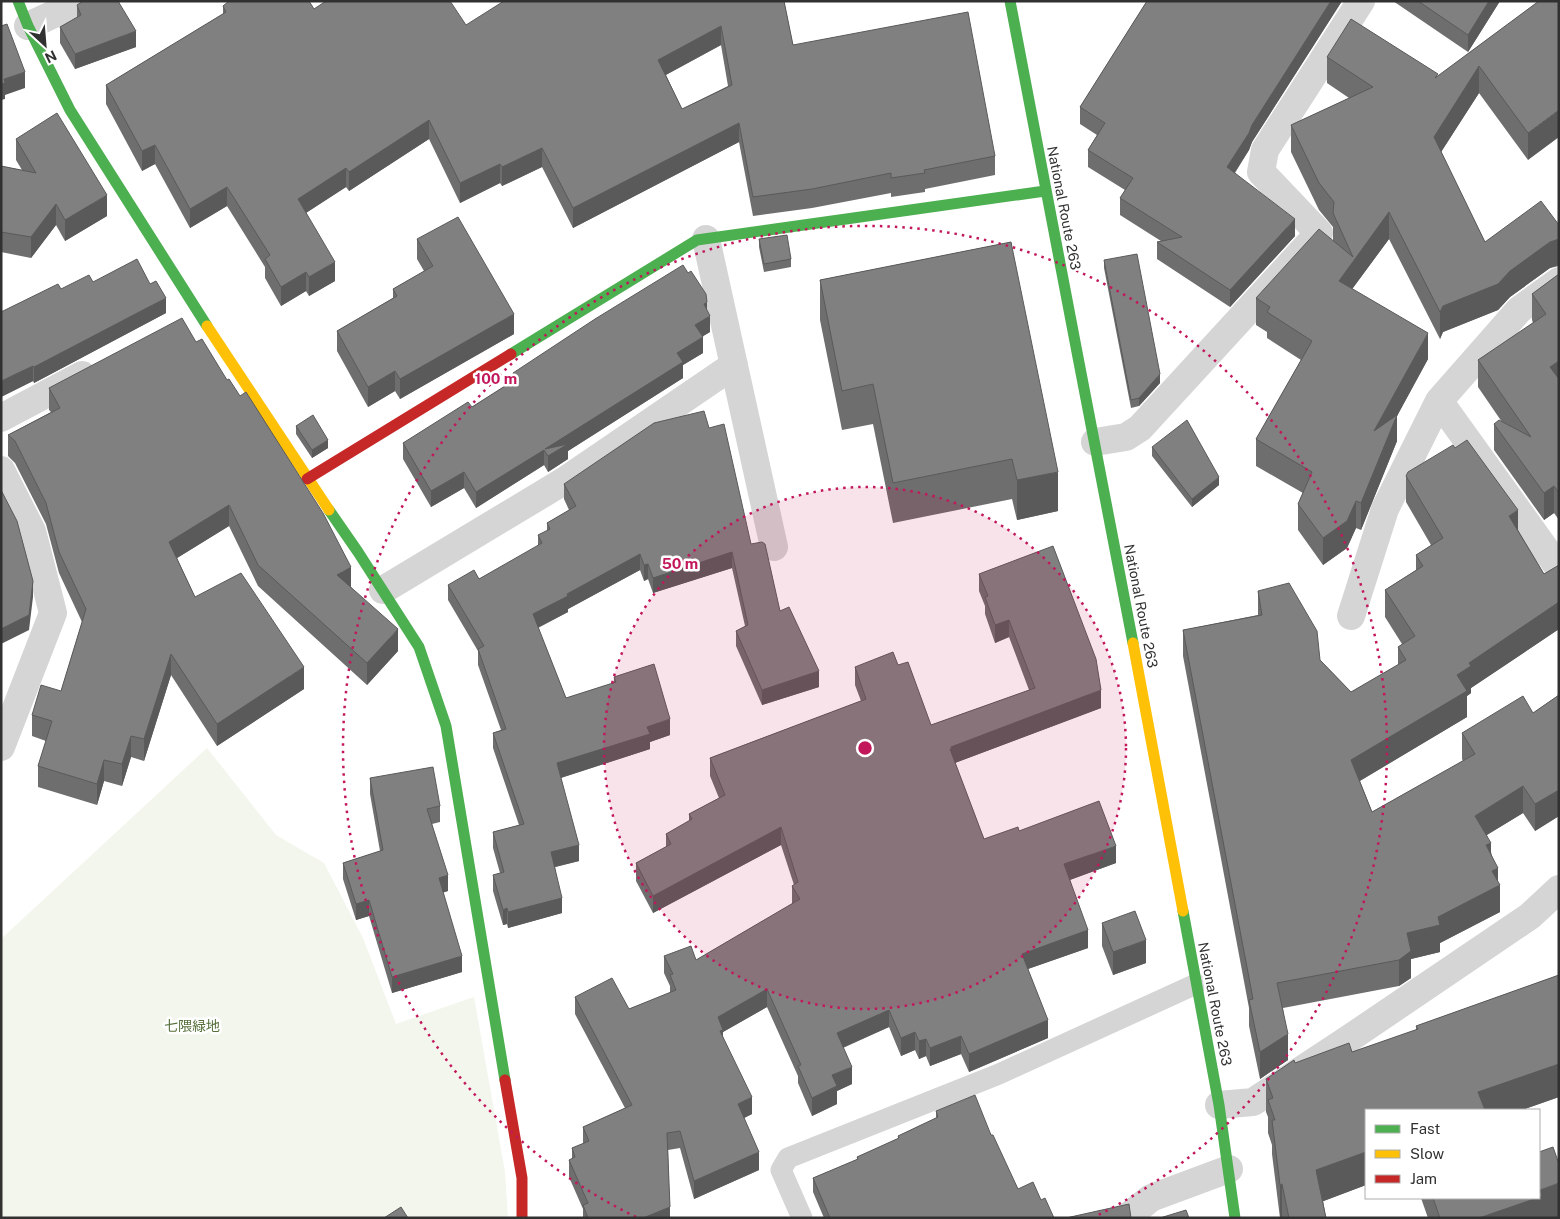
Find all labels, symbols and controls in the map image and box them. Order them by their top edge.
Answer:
north arrow [20,20,70,70]
text: N [42,47,59,66]
street label: National Route 263 [1044,145,1084,271]
text: 100 m [475,370,517,387]
street label: National Route 263 [1121,543,1161,669]
text: 50 m [662,555,698,572]
centre of rings [856,739,874,757]
street label: National Route 263 [1195,941,1235,1067]
park label: 七隈緑地 [164,1018,220,1034]
legend [1365,1109,1540,1199]
text: Fast [1410,1120,1440,1137]
text: Slow [1410,1145,1445,1162]
text: Jam [1410,1170,1437,1187]

